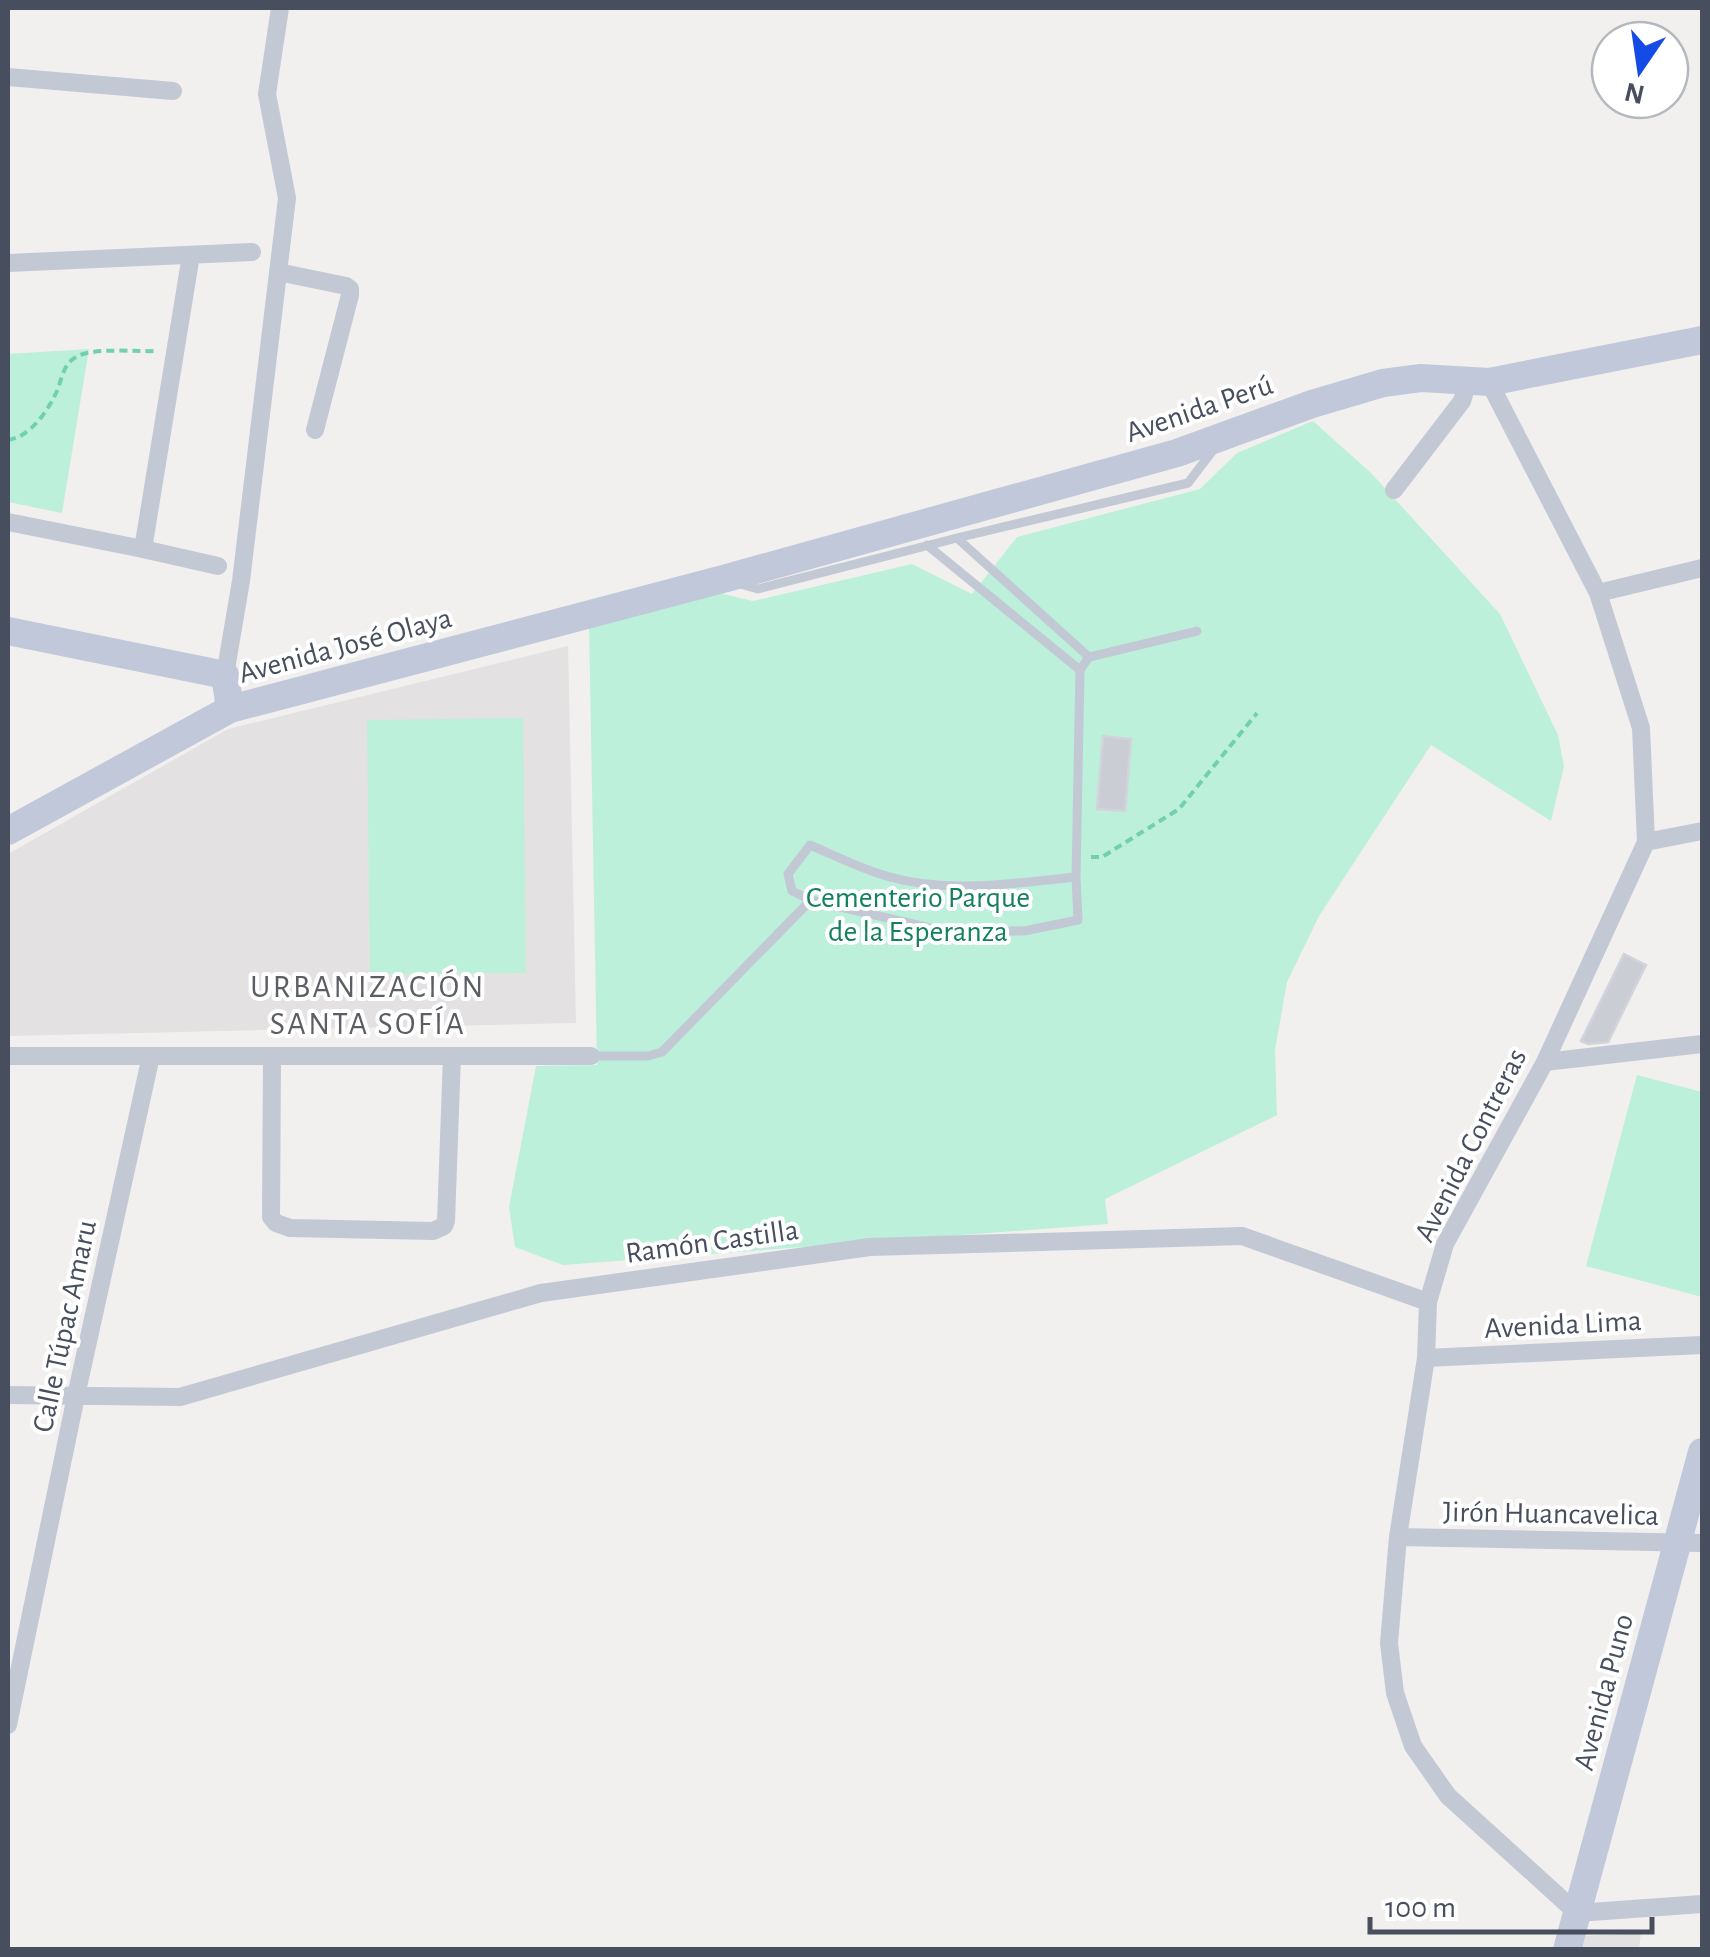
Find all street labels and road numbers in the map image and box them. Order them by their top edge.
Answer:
street label: Avenida Perú [1122,370,1277,448]
street label: Avenida José Olaya [235,603,455,689]
street label: Avenida Contreras [1409,1044,1532,1247]
street label: Ramón Castilla [624,1215,801,1269]
street label: Calle Túpac Amaru [28,1217,102,1435]
street label: Avenida Lima [1484,1306,1643,1344]
street label: Jirón Huancavelica [1443,1497,1659,1531]
street label: Avenida Puno [1569,1611,1639,1774]

